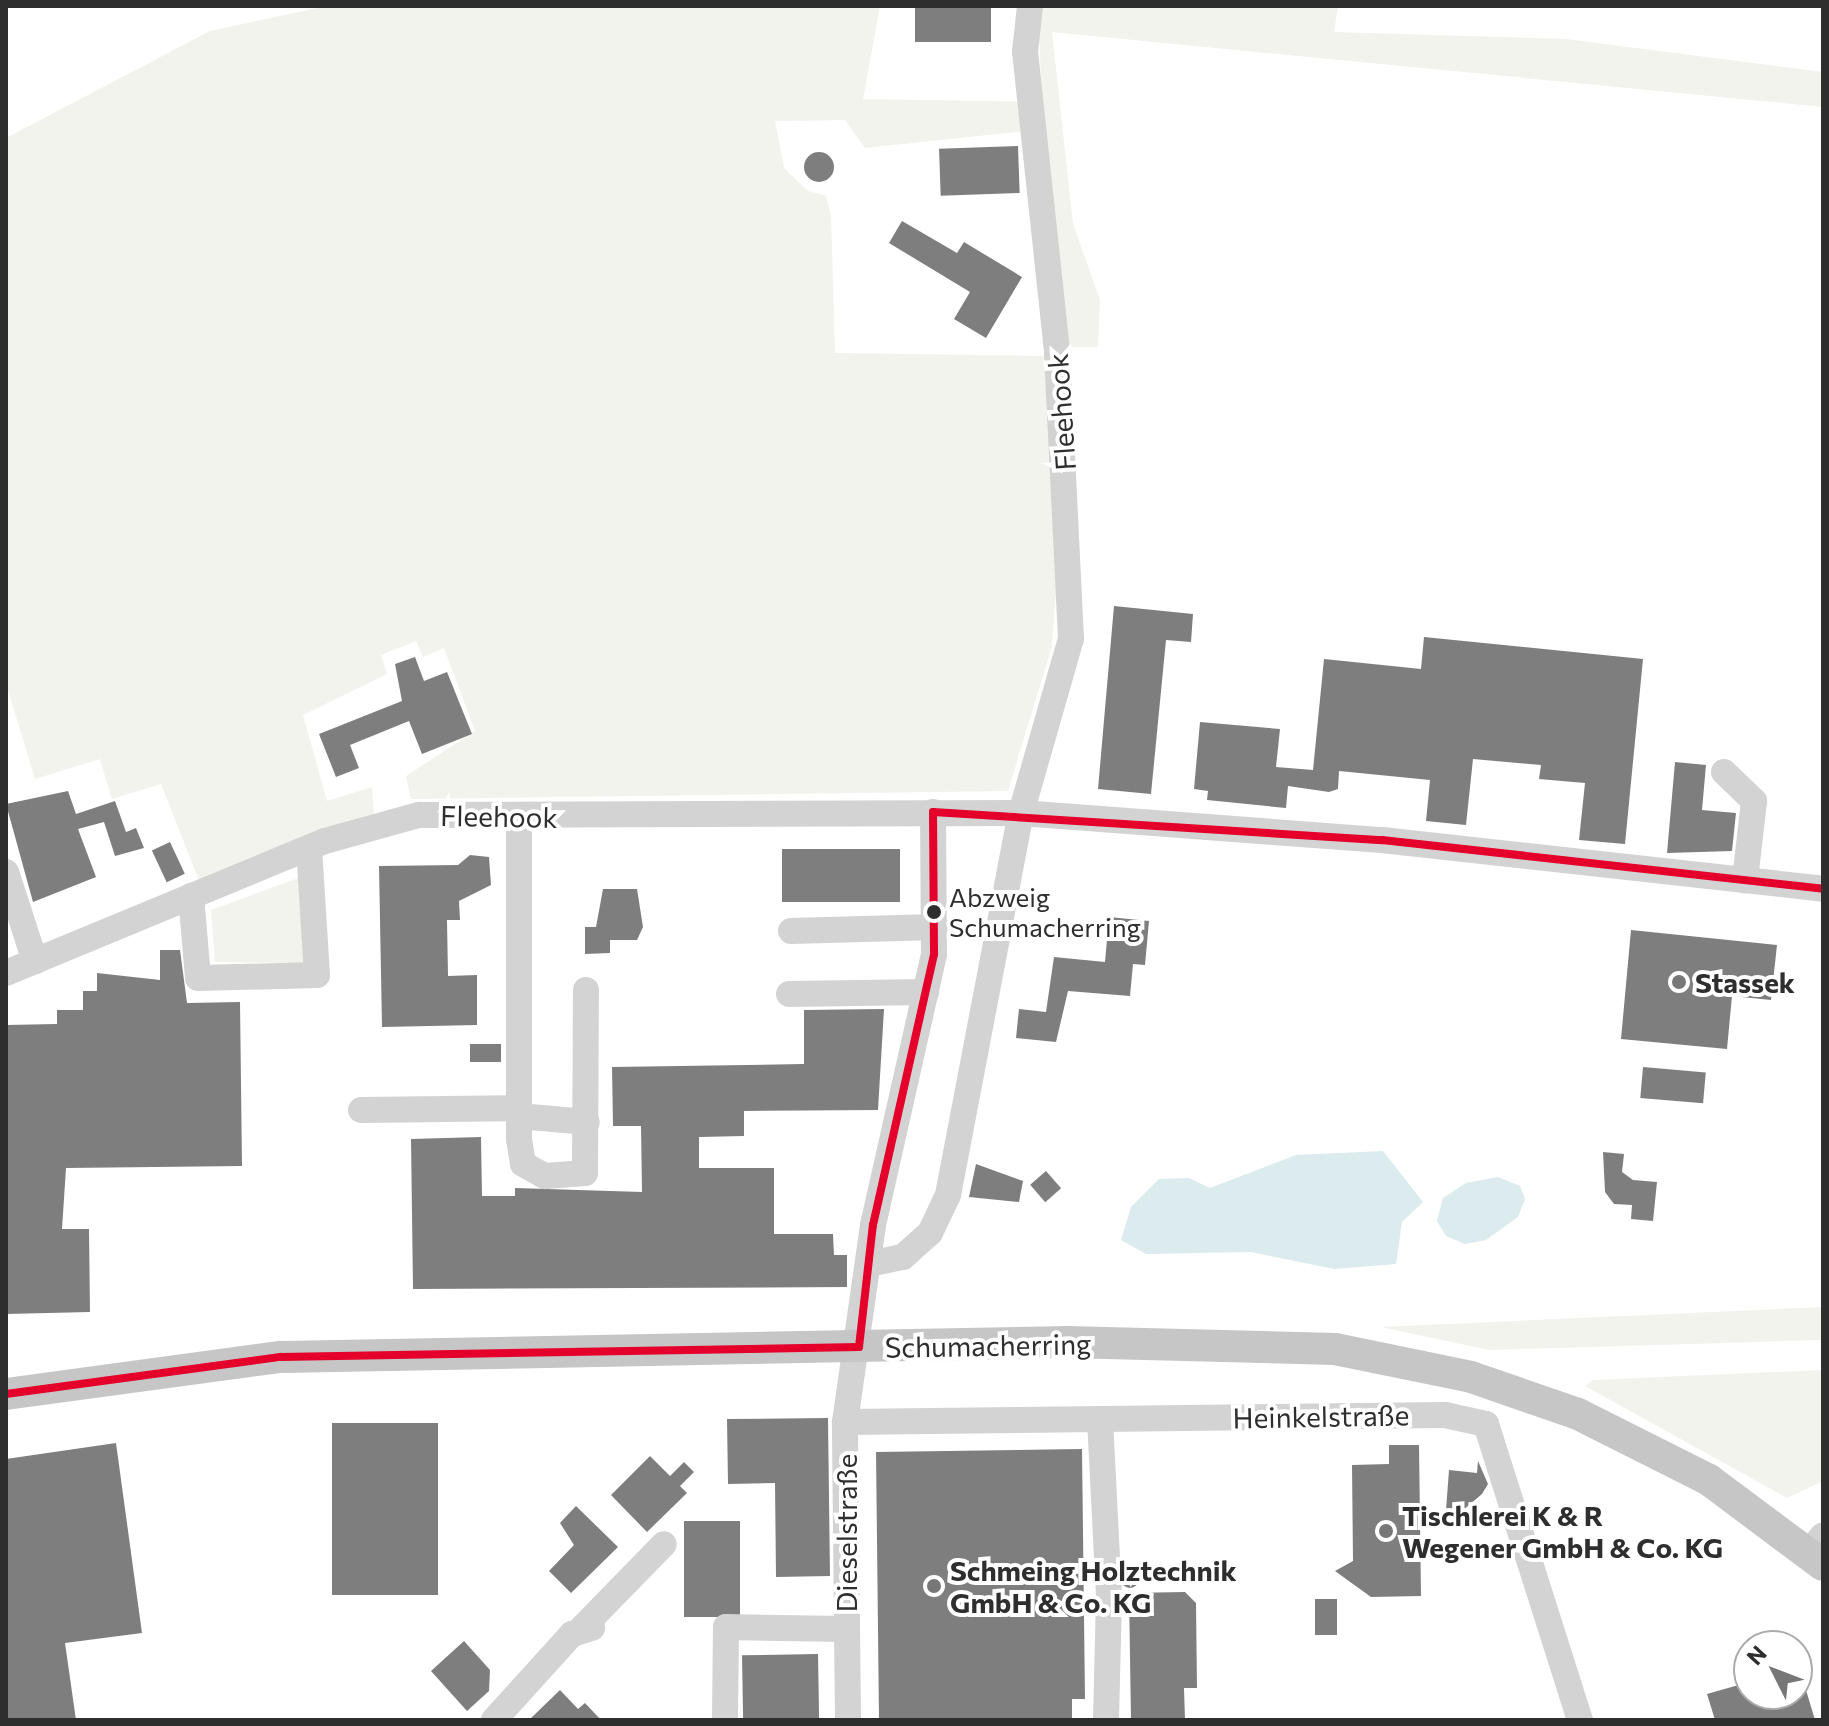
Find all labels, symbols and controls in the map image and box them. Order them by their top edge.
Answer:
street label: Fleehook [1040,352,1082,472]
street label: Fleehook [440,798,558,834]
place label: Abzweig Schumacherring [949,881,1141,942]
marker: Abzweig Schumacherring [926,904,942,920]
place label: Stassek [1695,965,1795,999]
marker: Stassek [1670,973,1688,991]
street label: Schumacherring [884,1326,1092,1364]
street label: Heinkelstraße [1232,1398,1410,1434]
street label: Dieselstraße [829,1454,863,1612]
place label: Tischlerei K & R Wegener GmbH & Co. KG [1402,1498,1723,1564]
marker: Tischlerei K & R Wegener GmbH & Co. KG [1377,1522,1395,1540]
place label: Schmeing Holztechnik GmbH & Co. KG [950,1553,1237,1619]
marker: Schmeing Holztechnik GmbH & Co. KG [925,1577,943,1595]
north arrow [1733,1630,1813,1710]
text: N [1741,1640,1772,1670]

